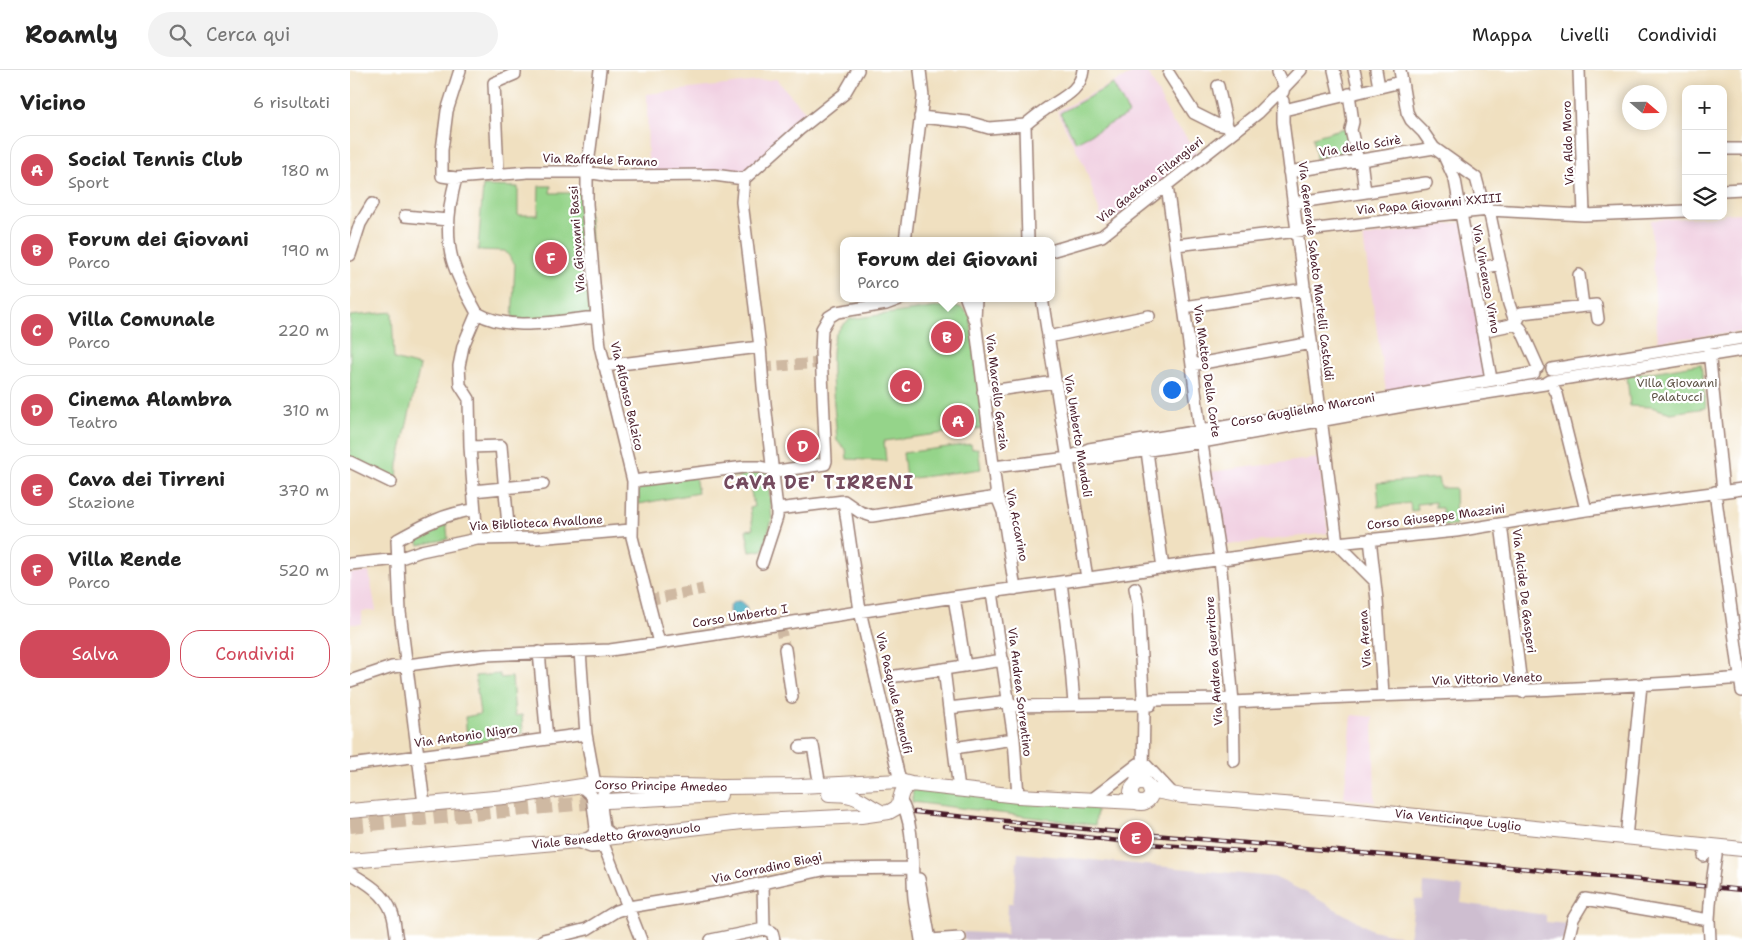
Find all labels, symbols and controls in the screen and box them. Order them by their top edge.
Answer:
search box [148,12,498,57]
text: Roamly [25,19,118,51]
icon: search [166,21,194,49]
text: Cerca qui [206,22,290,47]
text: Mappa [1472,23,1532,47]
text: Livelli [1560,23,1609,47]
text: Condividi [1637,23,1717,47]
north arrow [1622,85,1667,130]
map controls [1682,85,1727,220]
button: + [1682,85,1727,130]
text: Vicino [20,89,86,117]
text: 6 risultati [253,92,330,113]
street label: Via Aldo Moro [1559,100,1577,186]
button: − [1682,130,1727,175]
street label: Via dello Scirè [1318,132,1402,160]
street label: Via Gaetano Filangieri [1093,133,1207,227]
text: Social Tennis Club [68,147,243,172]
street label: Via Raffaele Farano [542,150,658,170]
text: A [31,160,43,181]
text: 180 m [281,160,329,181]
street label: Via Generale Sabato Martelli Castaldi [1295,160,1337,382]
text: Sport [68,172,109,193]
button: layers [1682,175,1727,220]
street label: Via Giovanni Bassi [565,185,589,293]
street label: Via Papa Giovanni XXIII [1355,190,1503,218]
street label: Via Vincenzo Virno [1469,223,1503,335]
text: Forum dei Giovani [68,227,249,252]
popup [840,237,1055,302]
pin: F [535,239,567,277]
text: B [32,240,42,261]
text: 190 m [282,240,329,261]
text: Forum dei Giovani [857,247,1038,272]
text: Parco [68,252,110,273]
text: Parco [857,272,899,293]
street label: Via Matteo Della Corte [1190,304,1224,439]
text: Villa Comunale [68,307,215,332]
pin: B [931,318,963,356]
text: C [32,320,42,341]
text: 220 m [277,320,329,341]
text: Parco [68,332,110,353]
street label: Via Marcello Garzia [982,333,1012,451]
street label: Via Alfonso Balzico [607,340,647,452]
pin: C [890,367,922,405]
street label: Via Umberto Mandoli [1060,373,1096,499]
park label: Villa Giovanni Palatucci [1636,375,1718,405]
your location [1159,377,1185,403]
text: Cinema Alambra [68,387,232,412]
street label: Corso Guglielmo Marconi [1230,389,1376,431]
text: D [31,400,43,421]
text: 310 m [282,400,329,421]
pin: A [942,402,974,440]
text: Teatro [68,412,118,433]
pin: D [787,427,819,465]
text: Cava dei Tirreni [68,467,225,492]
district label: CAVA DE' TIRRENI [724,471,914,495]
text: E [32,480,42,501]
text: 370 m [278,480,329,501]
street label: Via Accarino [1002,487,1032,563]
text: Stazione [68,492,135,513]
street label: Corso Giuseppe Mazzini [1366,501,1506,533]
street label: Via Biblioteca Avallone [469,512,603,534]
street label: Via Alcide De Gasperi [1508,528,1540,654]
text: Villa Rende [68,547,182,572]
text: F [32,560,42,581]
text: 520 m [279,560,329,581]
text: Parco [68,572,110,593]
street label: Via Andrea Guerritore [1201,596,1227,726]
street label: Corso Umberto I [691,600,789,631]
street label: Via Arena [1355,609,1375,668]
street label: Via Andrea Sorrentino [1004,626,1036,758]
button: Salva [20,630,170,678]
button: Condividi [180,630,330,678]
street label: Via Pasquale Atenolfi [872,631,916,755]
street label: Via Vittorio Veneto [1431,669,1543,689]
street label: Via Antonio Nigro [413,721,519,751]
street label: Corso Principe Amedeo [594,777,728,795]
street label: Via Venticinque Luglio [1394,805,1522,835]
street label: Viale Benedetto Gravagnuolo [531,819,701,853]
pin: E [1120,819,1152,857]
street label: Via Corradino Biagi [710,848,824,888]

